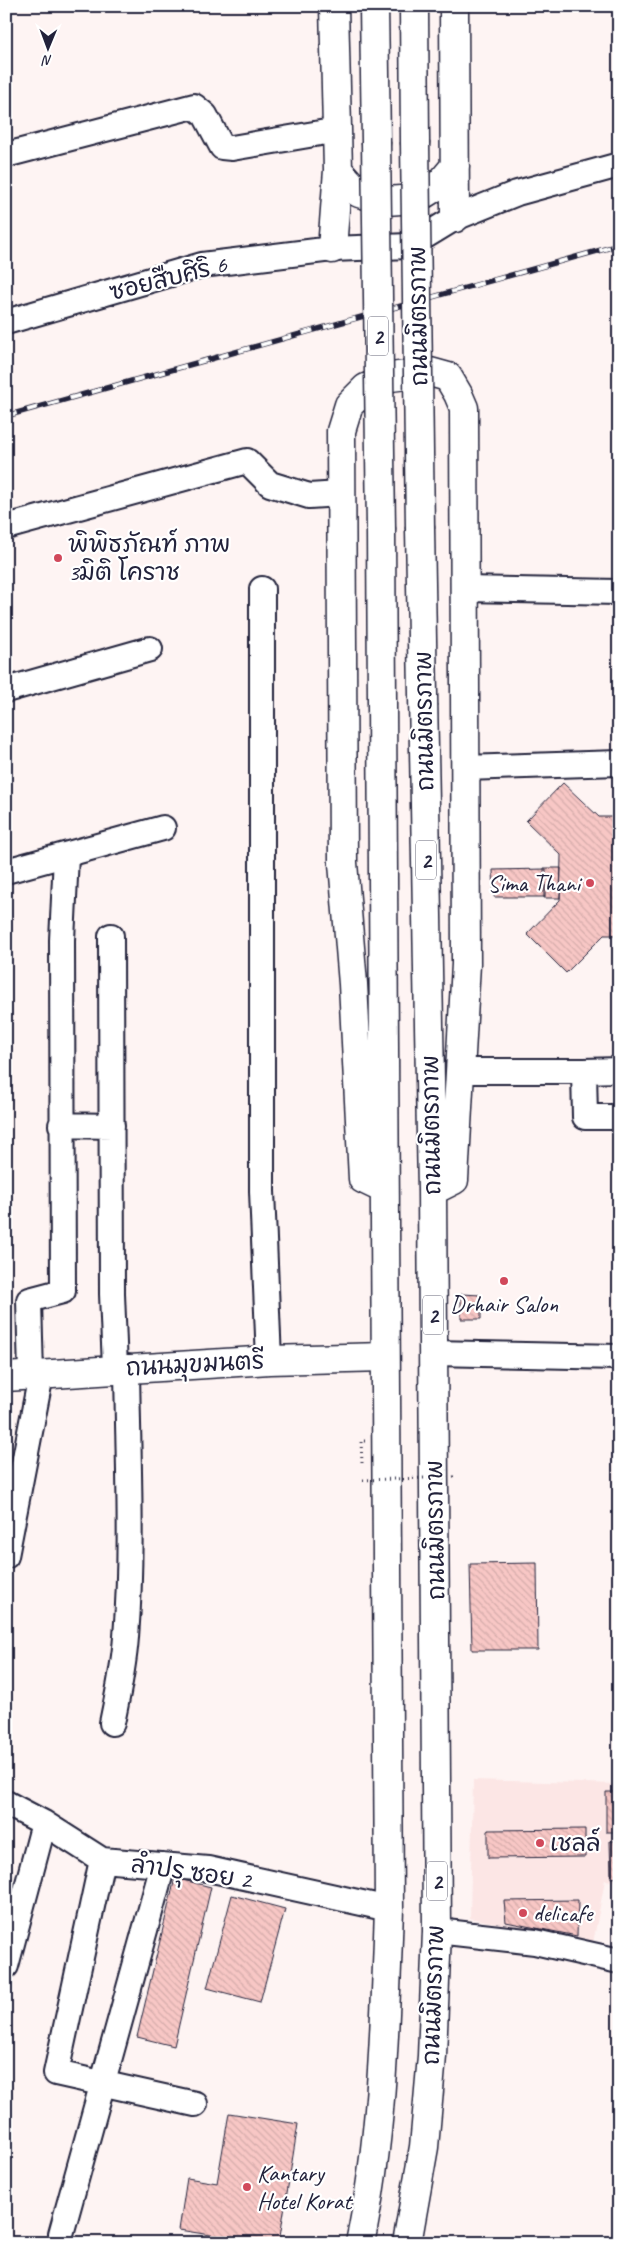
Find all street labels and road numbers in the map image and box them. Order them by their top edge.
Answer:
street label: ถนนมิตรภาพ [402,246,434,386]
street label: ซอยสืบศิริ 6 [106,249,231,307]
road number: 2 [368,316,388,356]
street label: ถนนมิตรภาพ [408,651,440,791]
road number: 2 [416,840,436,880]
street label: ถนนมิตรภาพ [415,1055,447,1195]
road number: 2 [423,1296,443,1334]
street label: ถนนมุขมนตรี [125,1345,265,1386]
street label: ถนนมิตรภาพ [419,1460,451,1600]
street label: ลำปรุ ซอย 2 [129,1848,255,1899]
road number: 2 [427,1862,447,1900]
street label: ถนนมิตรภาพ [416,1924,450,2066]

